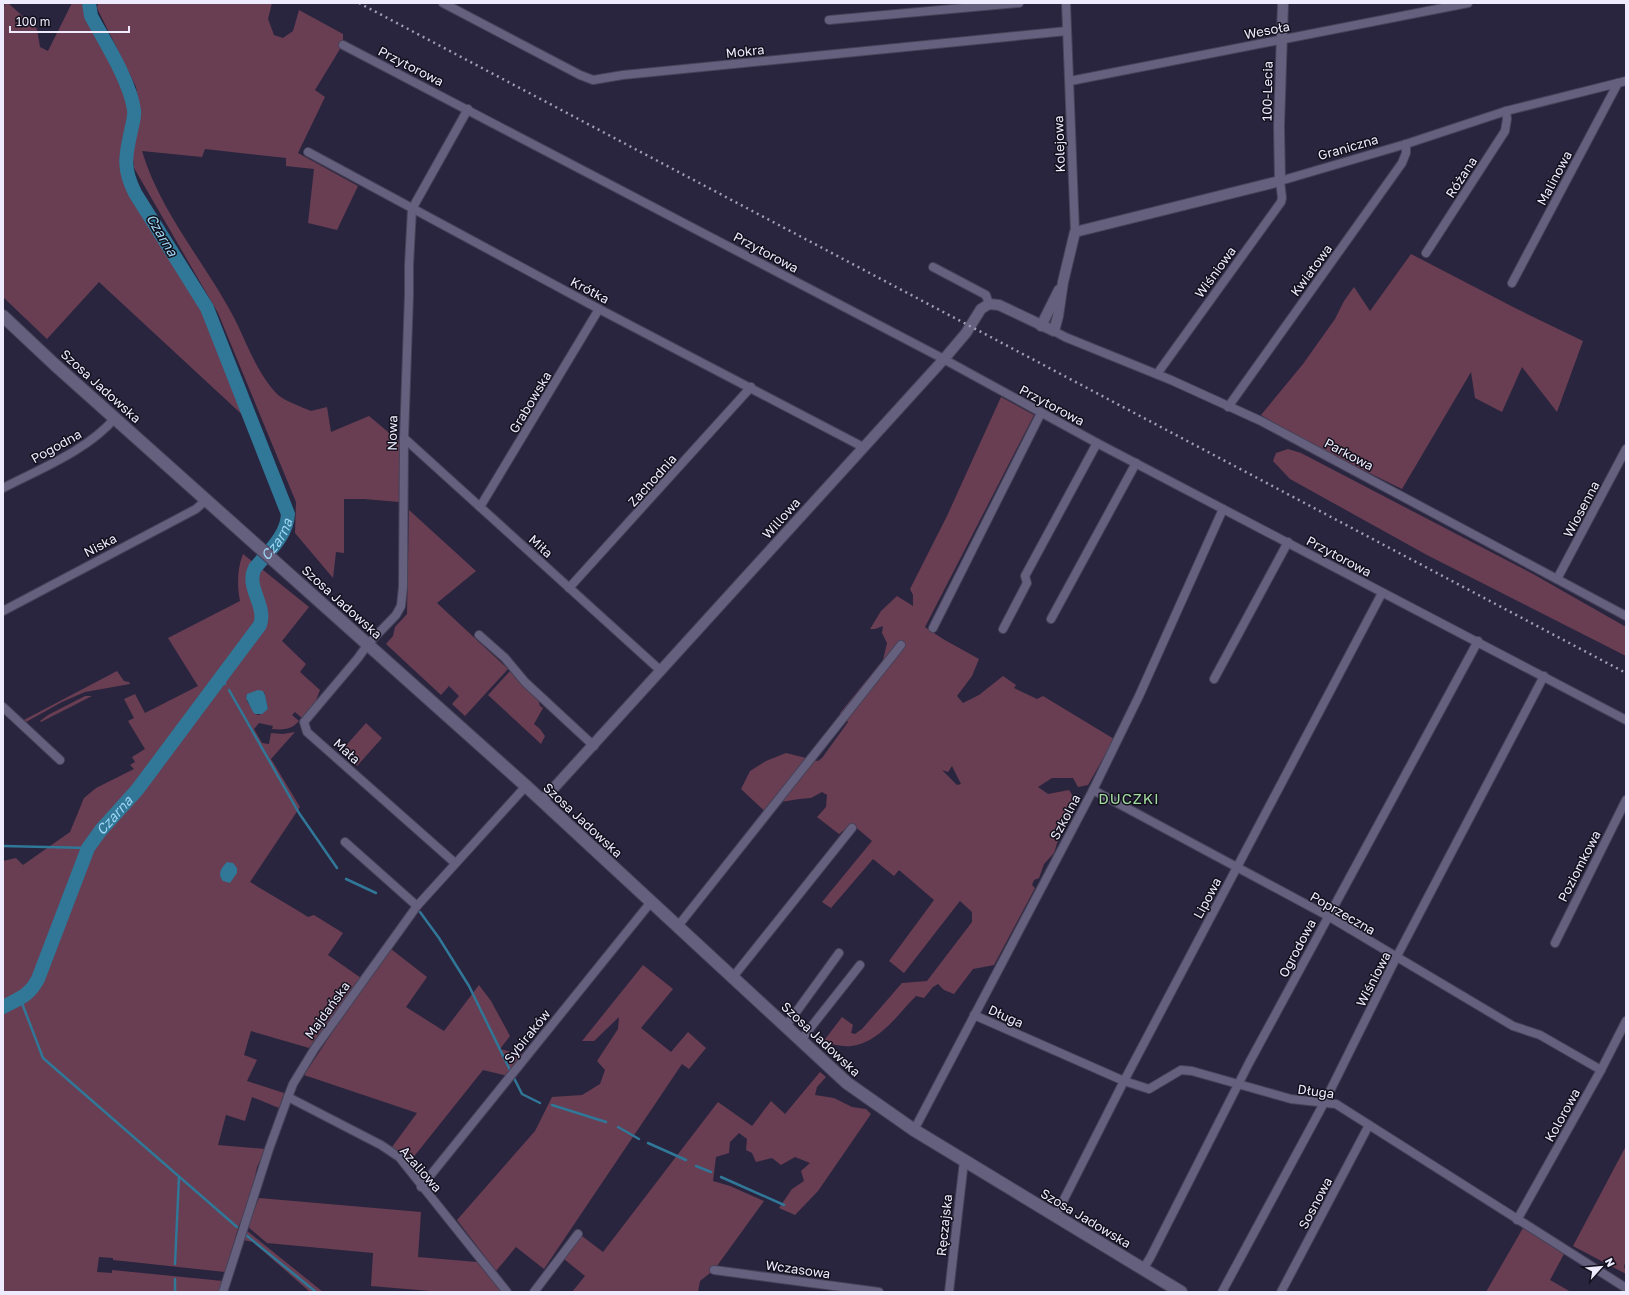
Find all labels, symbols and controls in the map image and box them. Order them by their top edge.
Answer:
scale bar [10,8,129,34]
text: 100 m [16,14,50,29]
street label: Wesoła [1243,18,1291,42]
street label: Mokra [725,41,765,61]
street label: Przytorowa [376,43,446,89]
street label: 100-Lecia [1258,61,1276,121]
street label: Kolejowa [1050,115,1068,173]
street label: Graniczna [1316,131,1380,163]
street label: Malinowa [1533,148,1575,208]
street label: Różana [1442,153,1480,201]
water label: Czarna [143,210,182,260]
street label: Przytorowa [731,228,801,276]
street label: Kwiatowa [1287,241,1335,299]
street label: Wiśniowa [1191,243,1239,301]
street label: Krótka [568,273,612,307]
street label: Szosa Jadowska [58,346,144,426]
street label: Grabowska [505,368,555,436]
street label: Przytorowa [1017,381,1087,429]
street label: Nowa [384,415,400,451]
street label: Pogodna [28,426,84,466]
street label: Parkowa [1322,434,1376,474]
street label: Zachodnia [624,451,680,509]
street label: Wiosenna [1559,478,1603,540]
street label: Willowa [759,494,803,542]
water label: Czarna [257,516,296,563]
street label: Niska [81,530,119,560]
street label: Miła [526,531,556,561]
street label: Przytorowa [1304,532,1374,580]
street label: Szosa Jadowska [299,562,385,642]
street label: Mała [330,735,364,767]
street label: Szosa Jadowska [540,779,626,861]
district label: DUCZKI [1098,789,1160,807]
water label: Czarna [92,791,136,838]
street label: Szkolna [1046,792,1084,842]
street label: Poziomkowa [1554,828,1604,904]
street label: Lipowa [1190,875,1224,921]
street label: Poprzeczna [1308,888,1378,938]
street label: Ogrodowa [1275,916,1319,980]
street label: Wiśniowa [1352,949,1394,1009]
street label: Majdańska [301,978,353,1042]
street label: Szosa Jadowska [778,998,864,1080]
street label: Długa [986,1001,1026,1031]
street label: Sybiraków [500,1006,554,1066]
street label: Długa [1297,1081,1335,1101]
street label: Kolorowa [1541,1086,1583,1144]
street label: Azaliowa [397,1143,445,1195]
street label: Sosnowa [1295,1174,1335,1232]
street label: Szosa Jadowska [1038,1185,1134,1251]
street label: Ręczajska [933,1193,955,1257]
north arrow [1581,1247,1621,1287]
text: N [1603,1256,1618,1269]
street label: Wczasowa [765,1257,831,1281]

